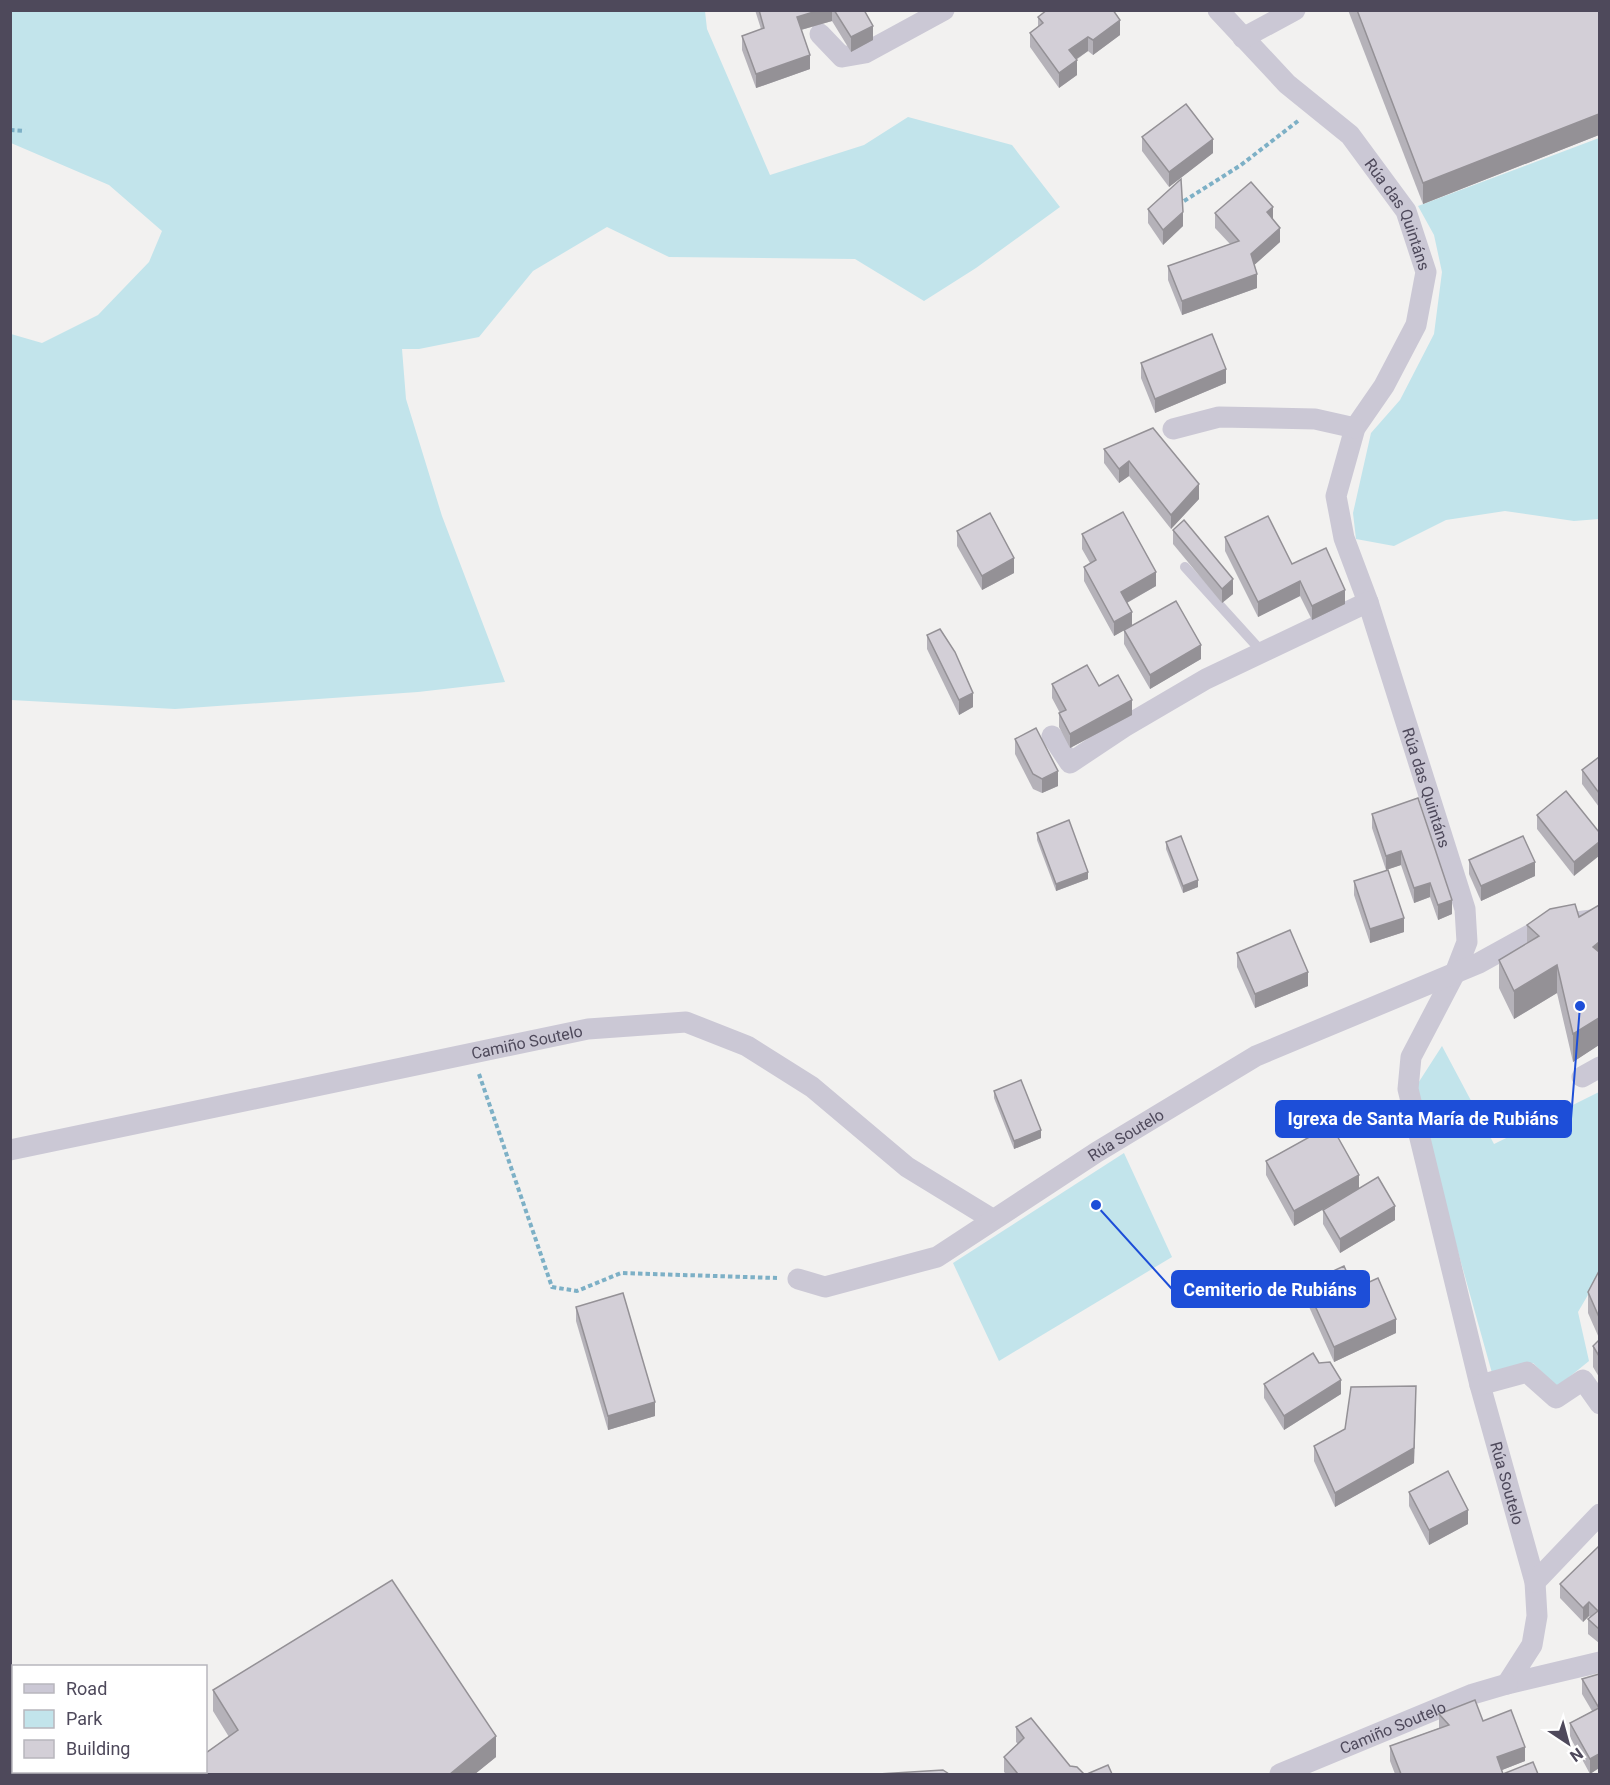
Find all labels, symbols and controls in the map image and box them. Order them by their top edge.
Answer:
street label: Rúa das Quintáns [1361,155,1434,273]
street label: Rúa das Quintáns [1398,725,1454,850]
street label: Camiño Soutelo [470,1021,584,1063]
callout: Igrexa de Santa María de Rubiáns [1276,1101,1571,1137]
street label: Rúa Soutelo [1084,1105,1167,1165]
text: Igrexa de Santa María de Rubiáns [1287,1108,1559,1129]
callout: Cemiterio de Rubiáns [1172,1271,1369,1307]
text: Cemiterio de Rubiáns [1183,1279,1357,1300]
street label: Rúa Soutelo [1486,1439,1528,1527]
legend [12,1665,207,1773]
text: Road [66,1678,107,1699]
street label: Camiño Soutelo [1337,1697,1449,1758]
text: Park [66,1708,103,1729]
north arrow [1538,1713,1598,1773]
text: Building [66,1738,130,1759]
text: N [1566,1744,1587,1766]

